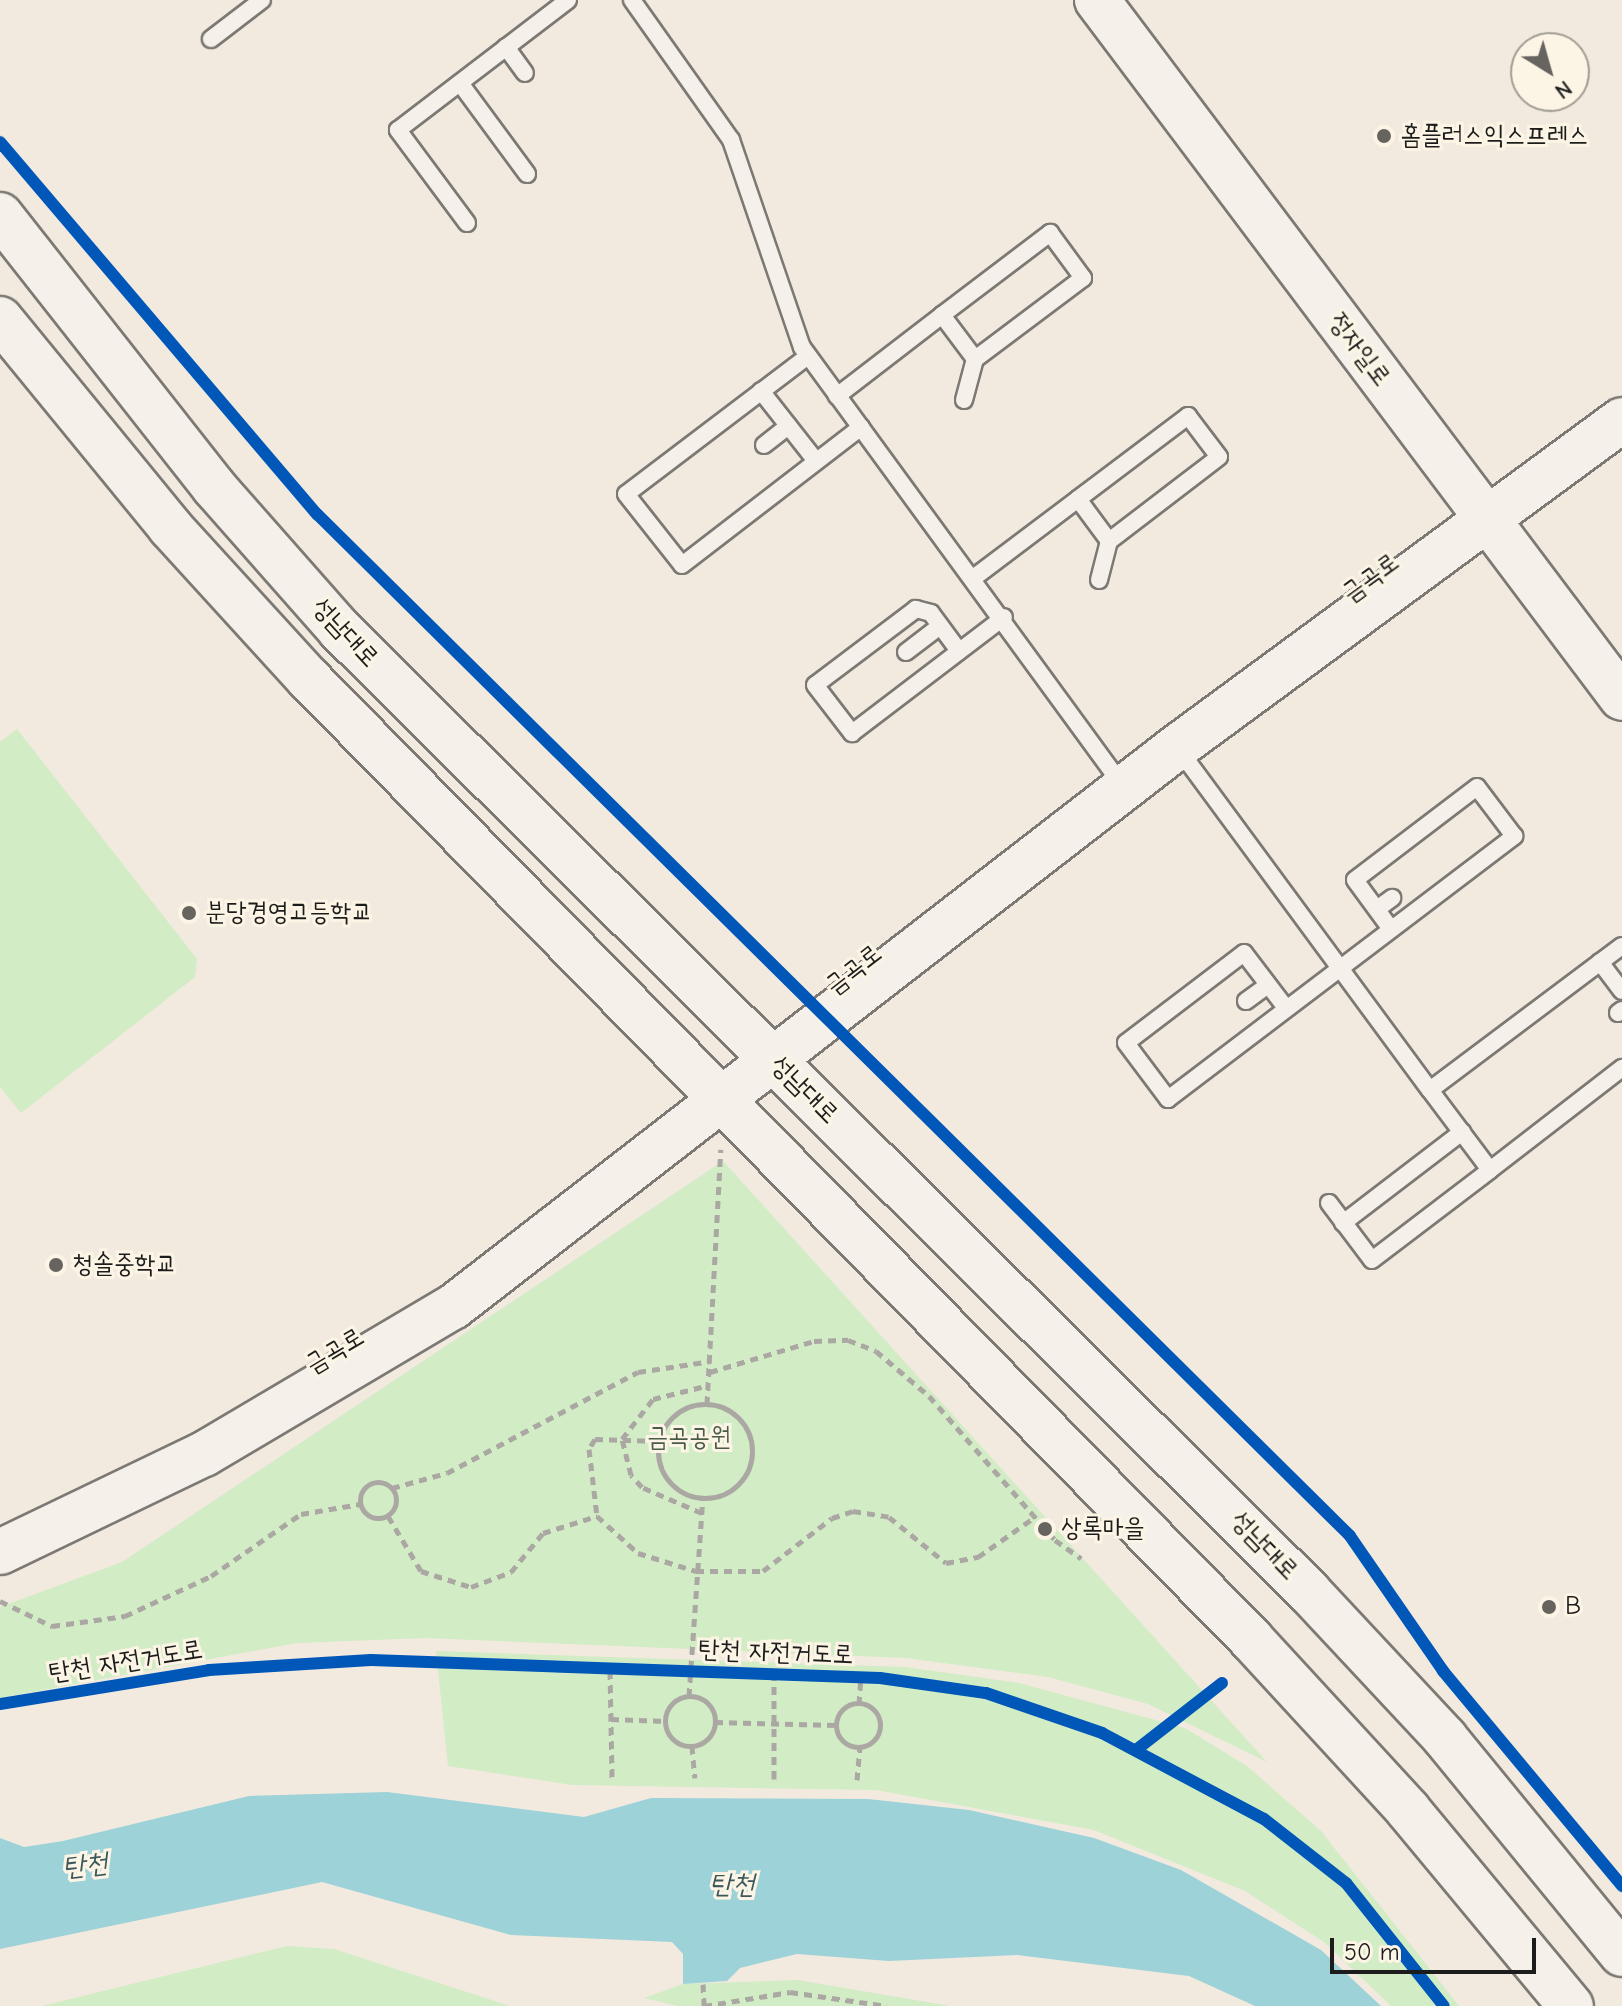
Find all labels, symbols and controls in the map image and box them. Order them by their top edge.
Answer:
north arrow [1510,32,1590,112]
text: N [1550,75,1577,104]
place label: 홈플러스익스프레스 [1400,120,1588,152]
marker: 홈플러스익스프레스 [1375,127,1393,145]
street label: 정자일로 [1321,307,1397,393]
street label: 금곡로 [1336,547,1406,609]
street label: 성남대로 [305,592,385,674]
place label: 분당경영고등학교 [205,897,372,929]
marker: 분당경영고등학교 [180,904,198,922]
street label: 금곡로 [820,938,888,1002]
street label: 성남대로 [763,1049,845,1131]
place label: 청솔중학교 [72,1249,177,1281]
marker: 청솔중학교 [47,1256,65,1274]
street label: 금곡로 [300,1321,370,1381]
park label: 금곡공원 [647,1422,731,1454]
street label: 성남대로 [1224,1505,1304,1587]
place label: 상록마을 [1061,1513,1145,1545]
marker: 상록마을 [1036,1520,1054,1538]
place label: B [1565,1591,1581,1623]
marker: B [1540,1598,1558,1616]
street label: 탄천 자전거도로 [47,1634,205,1690]
street label: 탄천 자전거도로 [698,1635,854,1671]
water label: 탄천 [61,1846,109,1884]
water label: 탄천 [709,1867,755,1901]
scale bar [1334,1922,1540,1972]
text: 50 m [1344,1938,1400,1966]

